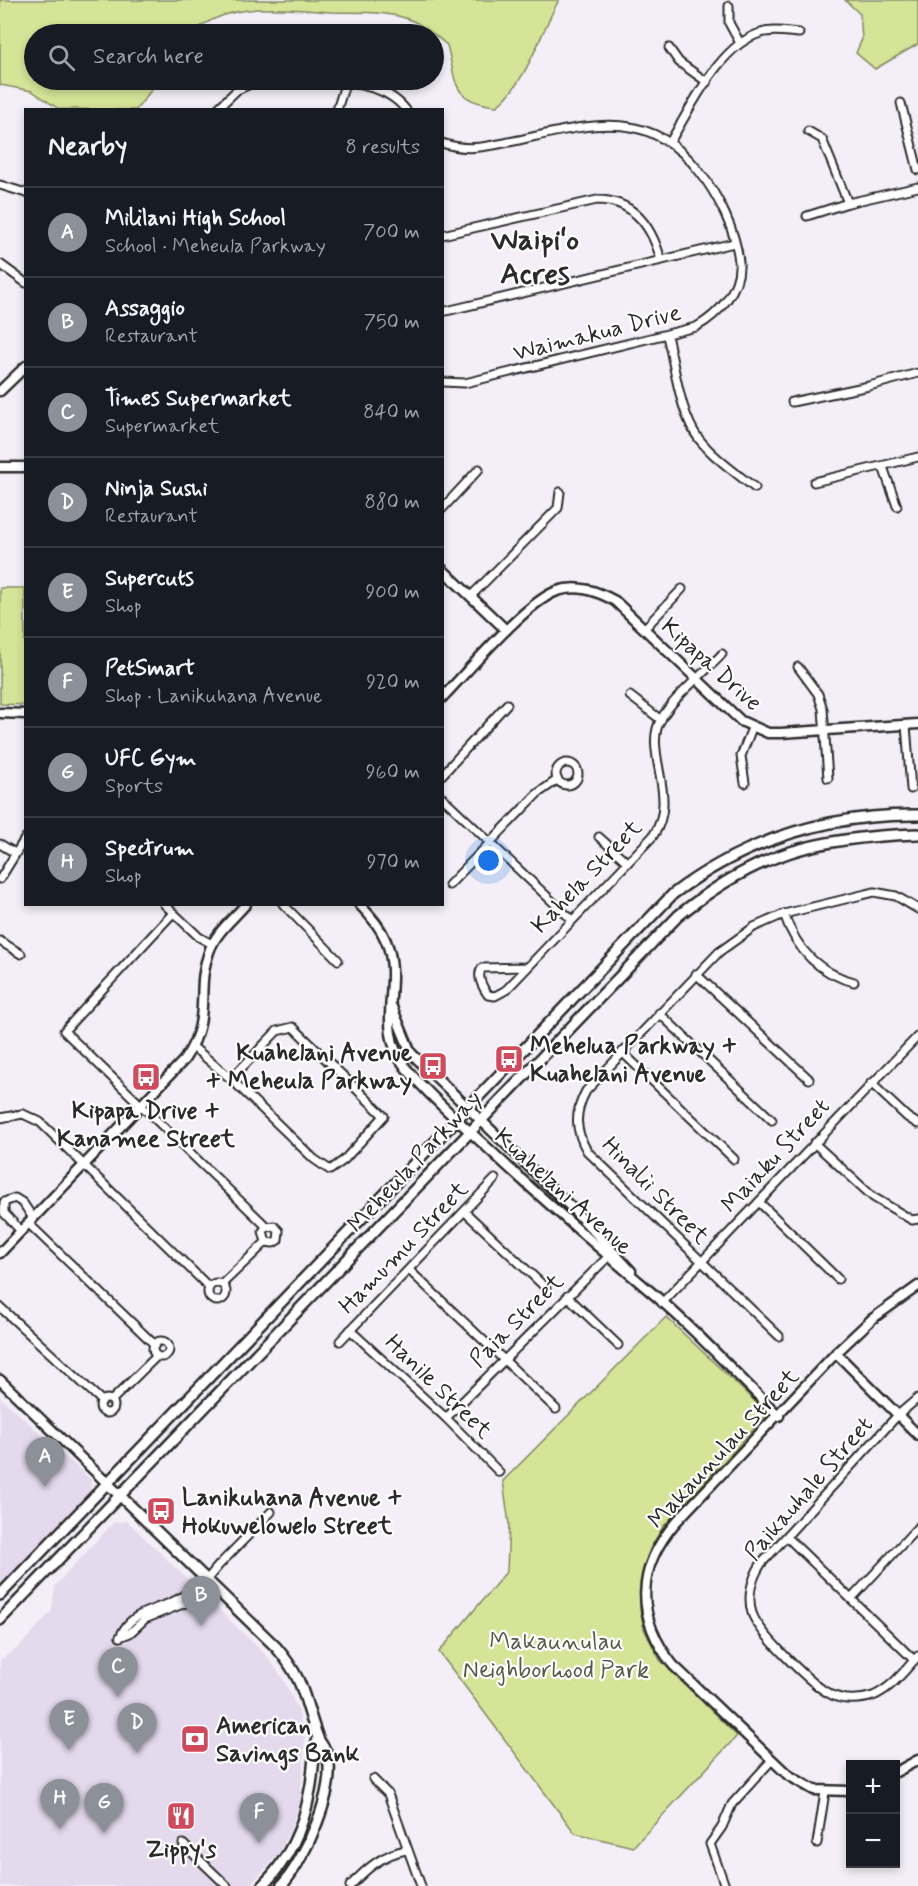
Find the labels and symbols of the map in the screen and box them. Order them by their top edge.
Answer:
district label: Waipiʻo Acres [490,221,579,294]
street label: Waimakua Drive [510,298,685,369]
street label: Kipapa Drive [654,612,768,719]
street label: Kahela Street [525,813,649,941]
your location [474,846,503,875]
place label: Mehelua Parkway + Kuahelani Avenue [530,1031,737,1090]
place label: Kuahelani Avenue + Meheula Parkway [205,1038,413,1097]
bus stop icon: Mehelua Parkway + Kuahelani Avenue [493,1043,525,1075]
bus stop icon: Kuahelani Avenue + Meheula Parkway [417,1050,449,1082]
bus stop icon: Kipapa Drive + Kanamee Street [130,1061,162,1093]
street label: Meheula Parkway [341,1084,489,1240]
street label: Maiaku Street [715,1092,837,1220]
place label: Kipapa Drive + Kanamee Street [57,1096,236,1155]
street label: Kuahelani Avenue [487,1122,639,1262]
street label: Hinalii Street [594,1131,715,1252]
street label: Hamumu Street [333,1175,476,1321]
street label: Paia Street [463,1267,571,1375]
street label: Hanile Street [377,1328,499,1446]
street label: Makaunulau Street [642,1362,807,1536]
street label: Paikauhale Street [738,1410,880,1568]
pin: A [26,1438,64,1487]
place label: Lanikuhana Avenue + Hokuwelowelo Street [182,1483,403,1542]
bus stop icon: Lanikuhana Avenue + Hokuwelowelo Street [145,1495,177,1527]
pin: B [182,1576,220,1626]
park label: Makaunulau Neighborhood Park [463,1627,649,1686]
pin: C [98,1648,138,1697]
pin: E [50,1700,88,1750]
pin: D [118,1704,156,1753]
place label: American Savings Bank [216,1711,360,1771]
bank icon: American Savings Bank [179,1723,211,1755]
pin: H [40,1780,80,1829]
pin: G [84,1784,124,1833]
pin: F [240,1794,278,1843]
restaurant icon: Zippy's [165,1800,197,1832]
place label: Zippy's [146,1835,217,1866]

